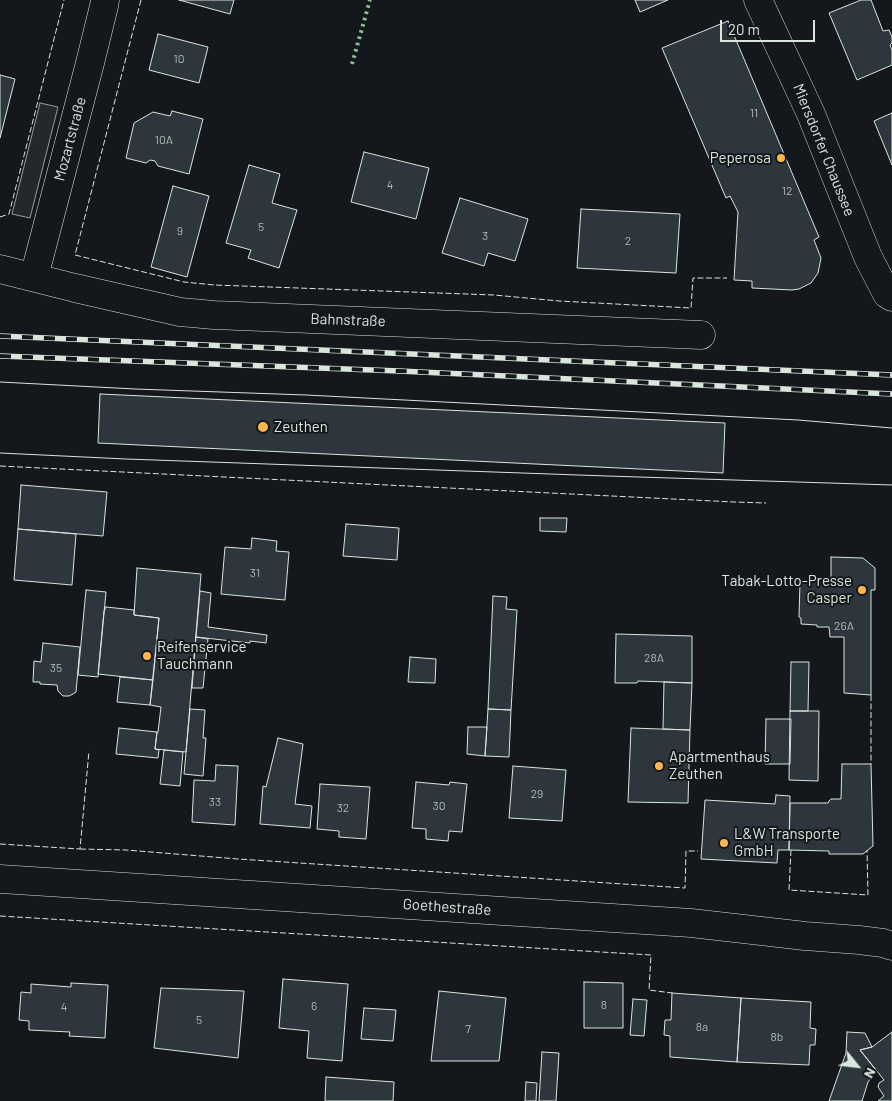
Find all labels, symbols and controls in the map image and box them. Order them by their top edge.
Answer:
scale bar [722,10,817,42]
text: 20 m [728,20,760,38]
house number: 10 [174,52,184,66]
street label: Miersdorfer Chaussee [789,81,859,219]
street label: Mozartstraße [50,95,90,183]
house number: 11 [750,106,758,120]
house number: 10A [155,133,173,147]
place label: Peperosa [710,149,771,167]
marker: Peperosa [775,152,787,164]
house number: 4 [387,178,393,192]
house number: 12 [782,184,792,198]
house number: 5 [258,220,264,234]
house number: 9 [177,224,183,238]
house number: 3 [482,229,488,243]
house number: 2 [625,234,631,248]
street label: Bahnstraße [310,310,386,330]
place label: Zeuthen [274,418,328,436]
marker: Zeuthen [256,420,270,434]
house number: 31 [250,566,260,580]
place label: Tabak-Lotto-Presse Casper [721,572,852,607]
marker: Tabak-Lotto-Presse Casper [856,584,868,596]
house number: 26A [834,619,854,633]
place label: Reifenservice Tauchmann [157,638,246,673]
marker: Reifenservice Tauchmann [141,650,153,662]
house number: 28A [644,651,664,665]
house number: 35 [50,661,62,675]
place label: Apartmenthaus Zeuthen [669,748,770,783]
marker: Apartmenthaus Zeuthen [653,760,665,772]
house number: 29 [531,787,543,801]
house number: 33 [209,795,221,809]
house number: 30 [433,799,445,813]
house number: 32 [337,801,349,815]
place label: L&W Transporte GmbH [734,825,840,860]
marker: L&W Transporte GmbH [718,837,730,849]
street label: Goethestraße [402,895,492,919]
house number: 8 [601,998,607,1012]
house number: 6 [311,999,317,1013]
house number: 4 [61,1000,67,1014]
house number: 5 [196,1013,202,1027]
house number: 8a [696,1020,708,1034]
house number: 7 [465,1022,471,1036]
house number: 8b [771,1030,783,1044]
north arrow [832,1041,882,1091]
text: N [861,1065,880,1082]

